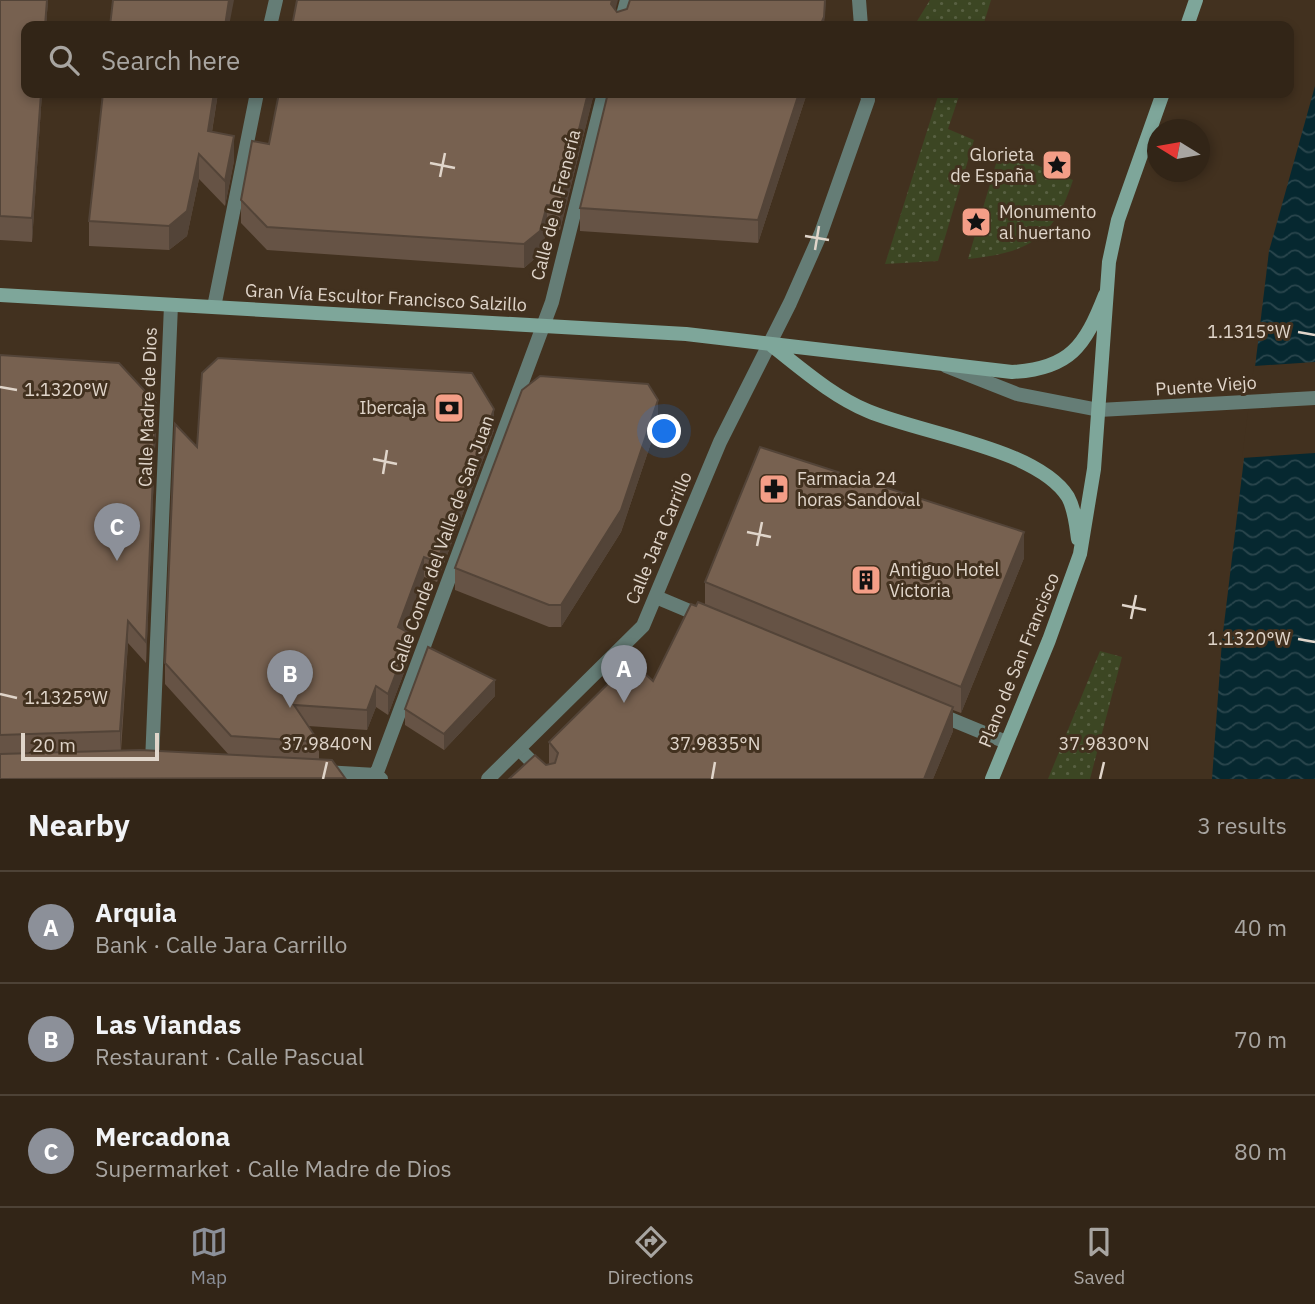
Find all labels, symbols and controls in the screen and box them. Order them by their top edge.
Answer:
search box [21,21,1294,98]
icon: search [45,41,83,79]
text: Search here [101,43,240,77]
north arrow [1147,119,1210,182]
street label: Calle de la Frenería [526,127,586,283]
place label: Glorieta de España [950,143,1034,187]
place icon: Glorieta de España [1040,148,1074,182]
place label: Monumento al huertano [999,200,1096,244]
place icon: Monumento al huertano [959,205,993,239]
street label: Gran Vía Escultor Francisco Salzillo [244,279,528,316]
text: 1.1315°W [1207,320,1291,343]
street label: Calle Madre de Dios [133,327,162,487]
street label: Puente Viejo [1155,370,1257,401]
text: 1.1320°W [24,378,108,401]
bank icon: Ibercaja [432,391,466,425]
place label: Ibercaja [359,396,426,419]
street label: Calle Conde del Valle de San Juan [384,412,499,676]
your location [647,414,681,448]
place label: Farmacia 24 horas Sandoval [797,467,920,511]
street label: Calle Jara Carrillo [620,468,697,608]
pharmacy icon: Farmacia 24 horas Sandoval [757,472,791,506]
pin: C [94,503,140,561]
place label: Antiguo Hotel Victoria [889,558,999,602]
building icon: Antiguo Hotel Victoria [849,563,883,597]
street label: Plano de San Francisco [973,569,1064,751]
text: 1.1320°W [1207,627,1291,650]
pin: A [601,645,647,703]
pin: B [267,650,313,708]
text: 1.1325°W [24,686,108,709]
scale bar [21,730,159,762]
text: 37.9840°N [282,732,372,755]
text: 37.9835°N [670,732,760,755]
text: 37.9830°N [1059,732,1149,755]
text: 20 m [32,733,76,757]
text: Nearby [28,805,130,844]
text: 3 results [1197,810,1287,840]
text: Arquia [95,895,177,929]
text: A [43,912,59,942]
text: 40 m [1234,912,1287,942]
text: Bank · Calle Jara Carrillo [95,929,347,959]
text: Las Viandas [95,1007,241,1041]
text: B [43,1024,59,1054]
text: 70 m [1234,1024,1287,1054]
text: Restaurant · Calle Pascual [95,1041,364,1071]
text: Mercadona [95,1119,230,1153]
text: C [44,1136,58,1166]
text: 80 m [1234,1136,1287,1166]
text: Supermarket · Calle Madre de Dios [95,1153,452,1183]
tab: Map [190,1223,228,1289]
tab: Directions [607,1223,694,1289]
tab: Saved [1074,1223,1125,1289]

